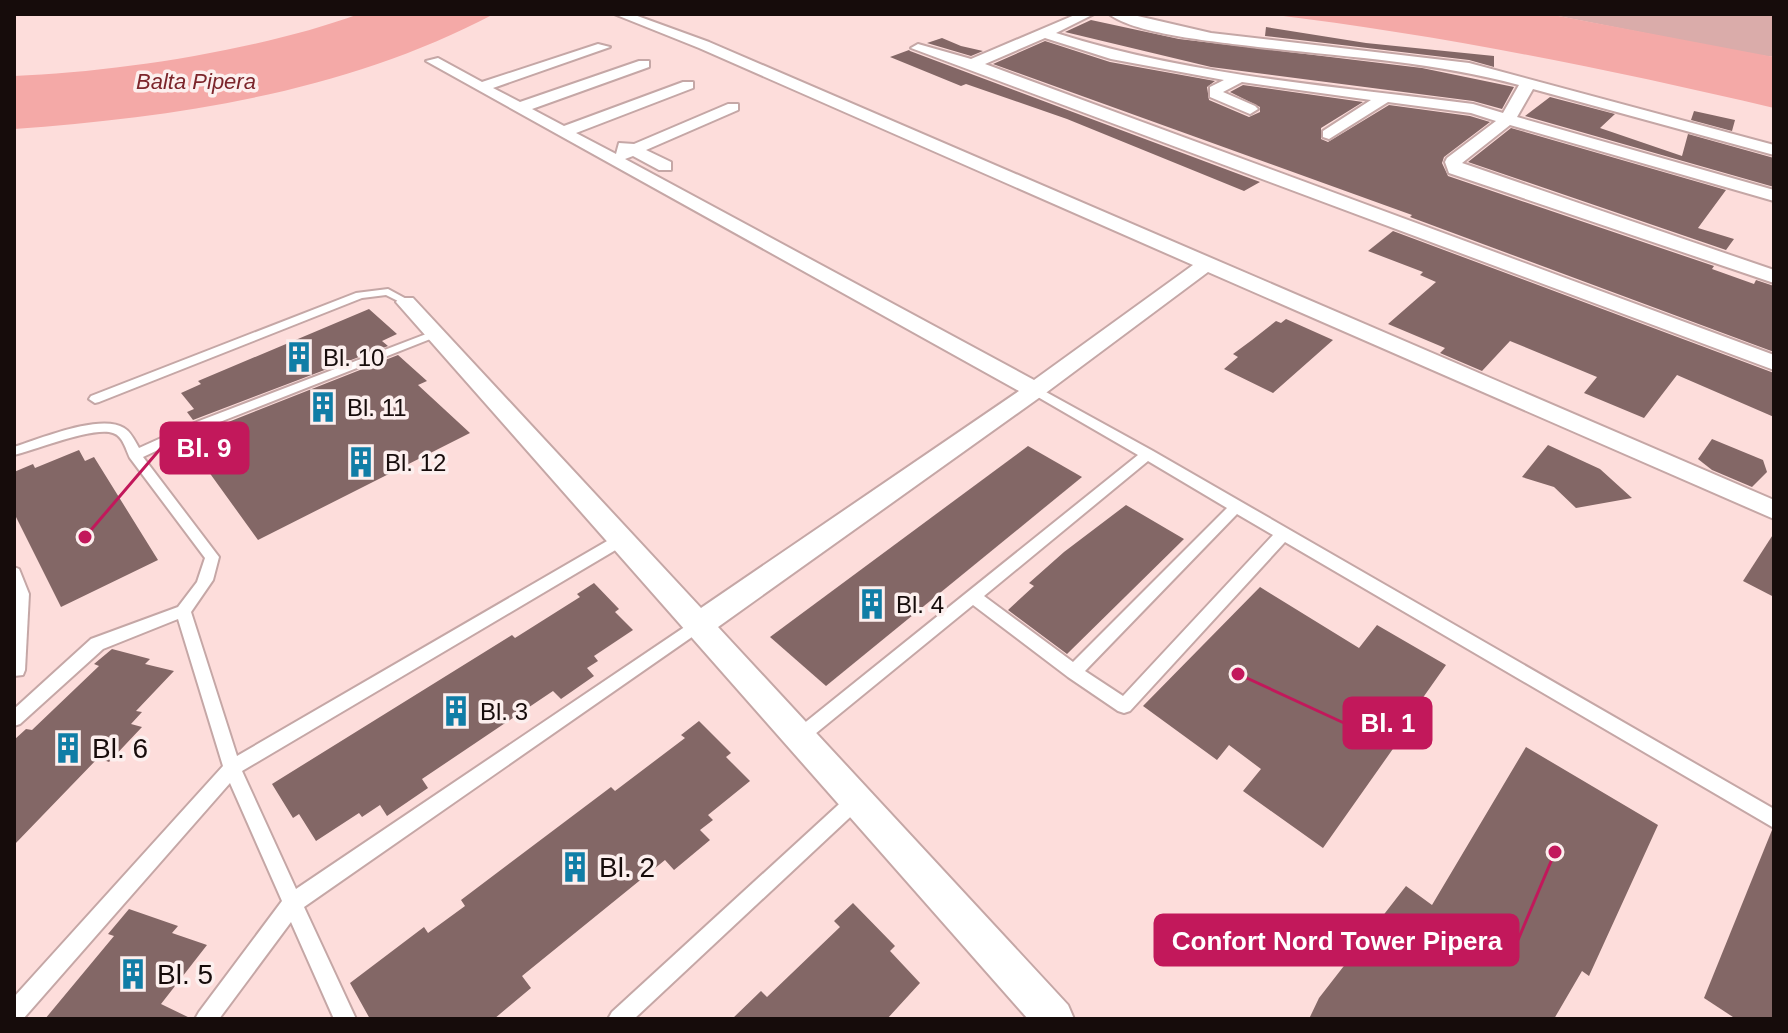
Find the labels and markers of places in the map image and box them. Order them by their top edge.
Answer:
building icon: Bl. 10 [282,340,316,374]
place label: Bl. 10 [323,344,384,371]
building icon: Bl. 11 [306,390,340,424]
place label: Bl. 11 [347,394,407,421]
callout: Bl. 9 [161,423,248,473]
building icon: Bl. 12 [344,445,378,479]
place label: Bl. 12 [385,449,446,476]
building icon: Bl. 4 [855,587,889,621]
place label: Bl. 4 [896,591,944,618]
building icon: Bl. 3 [439,694,473,728]
place label: Bl. 3 [480,698,528,725]
callout: Bl. 1 [1344,698,1431,748]
building icon: Bl. 6 [51,731,85,765]
place label: Bl. 6 [92,733,148,764]
building icon: Bl. 2 [558,850,592,884]
place label: Bl. 2 [599,852,655,883]
callout: Confort Nord Tower Pipera [1155,915,1518,965]
building icon: Bl. 5 [116,957,150,991]
place label: Bl. 5 [157,959,213,990]

